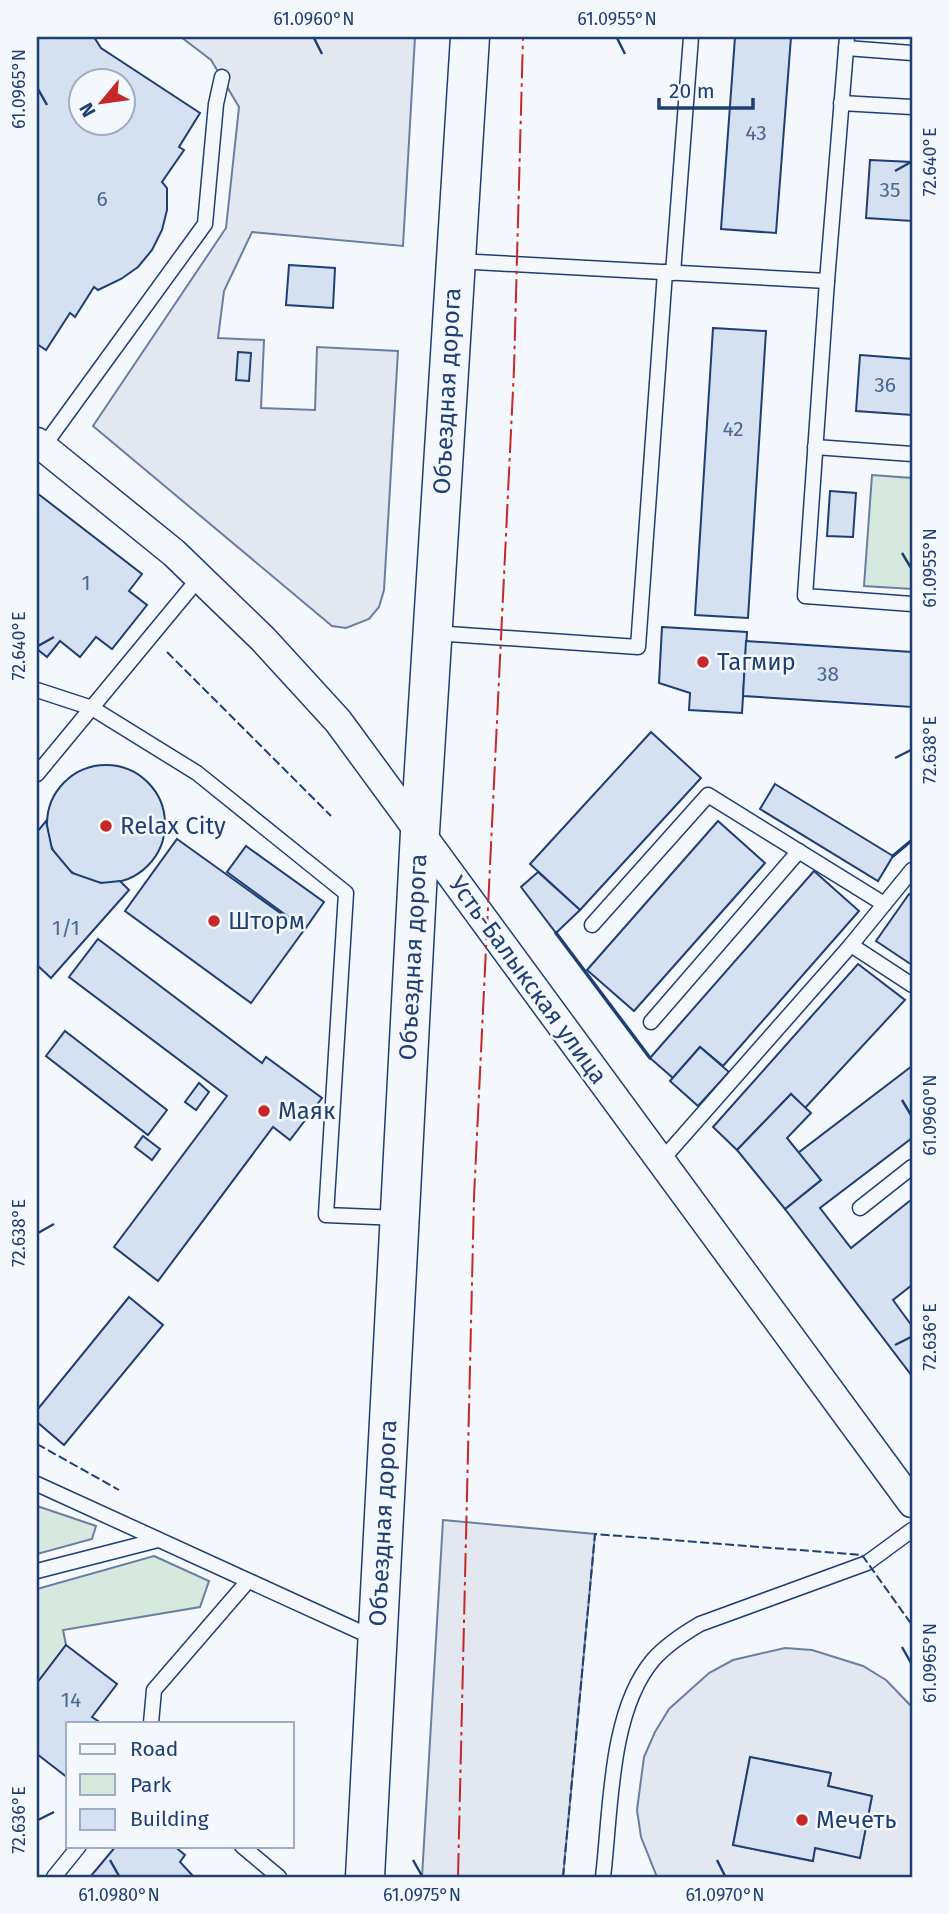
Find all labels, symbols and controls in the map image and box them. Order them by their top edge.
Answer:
text: 61.0960°N [273,8,355,30]
text: 61.0955°N [577,8,657,30]
text: 61.0965°N [8,49,30,129]
north arrow [66,66,136,136]
scale bar [659,66,753,110]
text: 20 m [669,78,715,104]
text: N [74,99,101,121]
house number: 43 [745,120,767,146]
text: 72.640°E [919,127,941,197]
house number: 35 [880,177,901,203]
house number: 6 [96,186,108,212]
street label: Объездная дорога [428,287,466,495]
house number: 36 [874,372,896,398]
house number: 42 [722,416,744,442]
text: 61.0955°N [919,528,941,608]
house number: 1 [81,570,91,596]
text: 72.640°E [8,611,30,681]
place label: Тагмир [717,648,796,676]
marker: Тагмир [695,654,711,670]
house number: 38 [817,661,839,687]
text: 72.638°E [919,716,941,784]
place label: Relax City [120,812,226,840]
marker: Relax City [98,818,114,834]
street label: Объездная дорога [394,853,432,1061]
street label: Усть-Балыкская улица [443,871,613,1089]
place label: Шторм [228,907,305,935]
marker: Шторм [206,913,222,929]
house number: 1/1 [52,915,80,941]
text: 61.0960°N [919,1074,941,1156]
place label: Маяк [278,1097,336,1125]
marker: Маяк [256,1103,272,1119]
text: 72.638°E [8,1199,30,1267]
text: 72.636°E [919,1303,941,1371]
street label: Объездная дорога [364,1419,402,1627]
text: 61.0965°N [919,1623,941,1703]
house number: 14 [61,1687,81,1713]
legend [66,1722,294,1848]
text: Road [130,1736,178,1762]
text: Park [130,1772,172,1798]
text: 72.636°E [8,1786,30,1854]
text: Building [130,1806,209,1832]
place label: Мечеть [816,1806,897,1834]
marker: Мечеть [794,1812,810,1828]
text: 61.0980°N [78,1884,160,1906]
text: 61.0975°N [383,1884,461,1906]
text: 61.0970°N [685,1884,765,1906]

